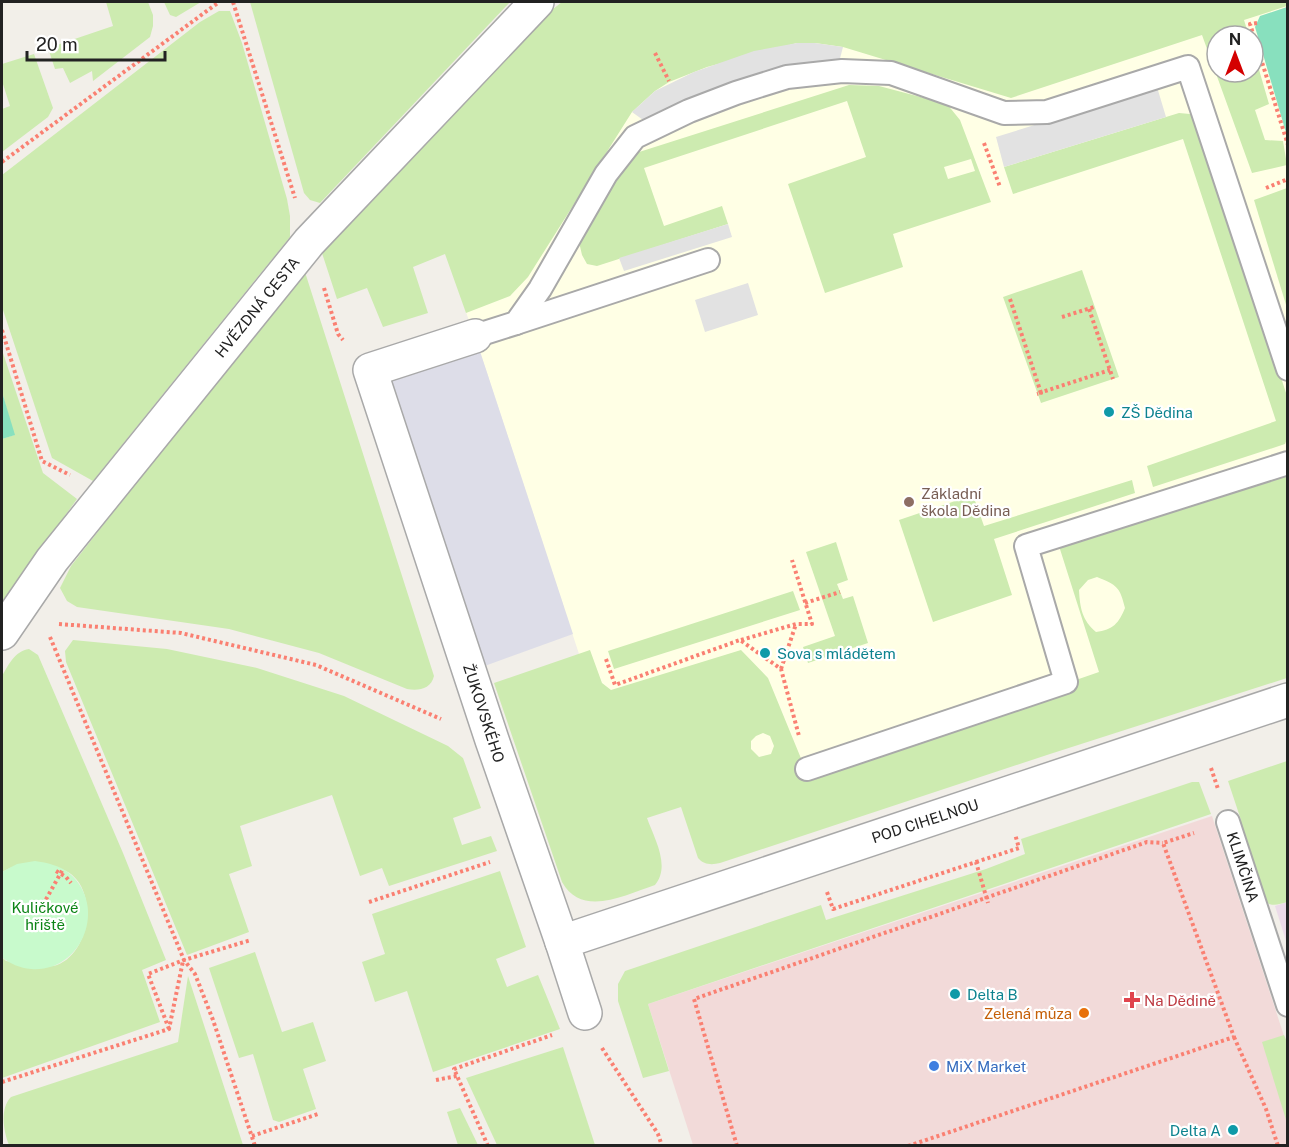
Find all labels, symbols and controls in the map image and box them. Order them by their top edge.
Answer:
scale bar [27,24,165,62]
north arrow [1205,24,1265,84]
text: N [1229,30,1241,49]
text: 20 m [36,34,78,55]
street label: HVĚZDNÁ CESTA [211,253,303,361]
place label: ZŠ Dědina [1121,404,1193,421]
marker: ZŠ Dědina [1102,405,1116,419]
place label: Základní škola Dědina [921,485,1010,519]
marker: Základní škola Dědina [902,495,916,509]
place label: Sova s mládětem [777,645,896,662]
marker: Sova s mládětem [758,646,772,660]
street label: ŽUKOVSKÉHO [460,661,508,765]
street label: POD CIHELNOU [869,796,981,846]
street label: KLIMČINA [1224,830,1262,905]
park label: Kuličkové hřiště [11,899,79,933]
place label: Delta B [967,986,1018,1003]
marker: Delta B [948,987,962,1001]
place label: Na Dědině [1144,992,1216,1009]
marker: Na Dědině [1125,993,1139,1007]
place label: Zelená můza [984,1005,1072,1022]
marker: Zelená můza [1077,1006,1091,1020]
place label: MiX Market [946,1058,1027,1075]
marker: MiX Market [927,1059,941,1073]
place label: Delta A [1170,1122,1221,1139]
marker: Delta A [1226,1123,1240,1137]

